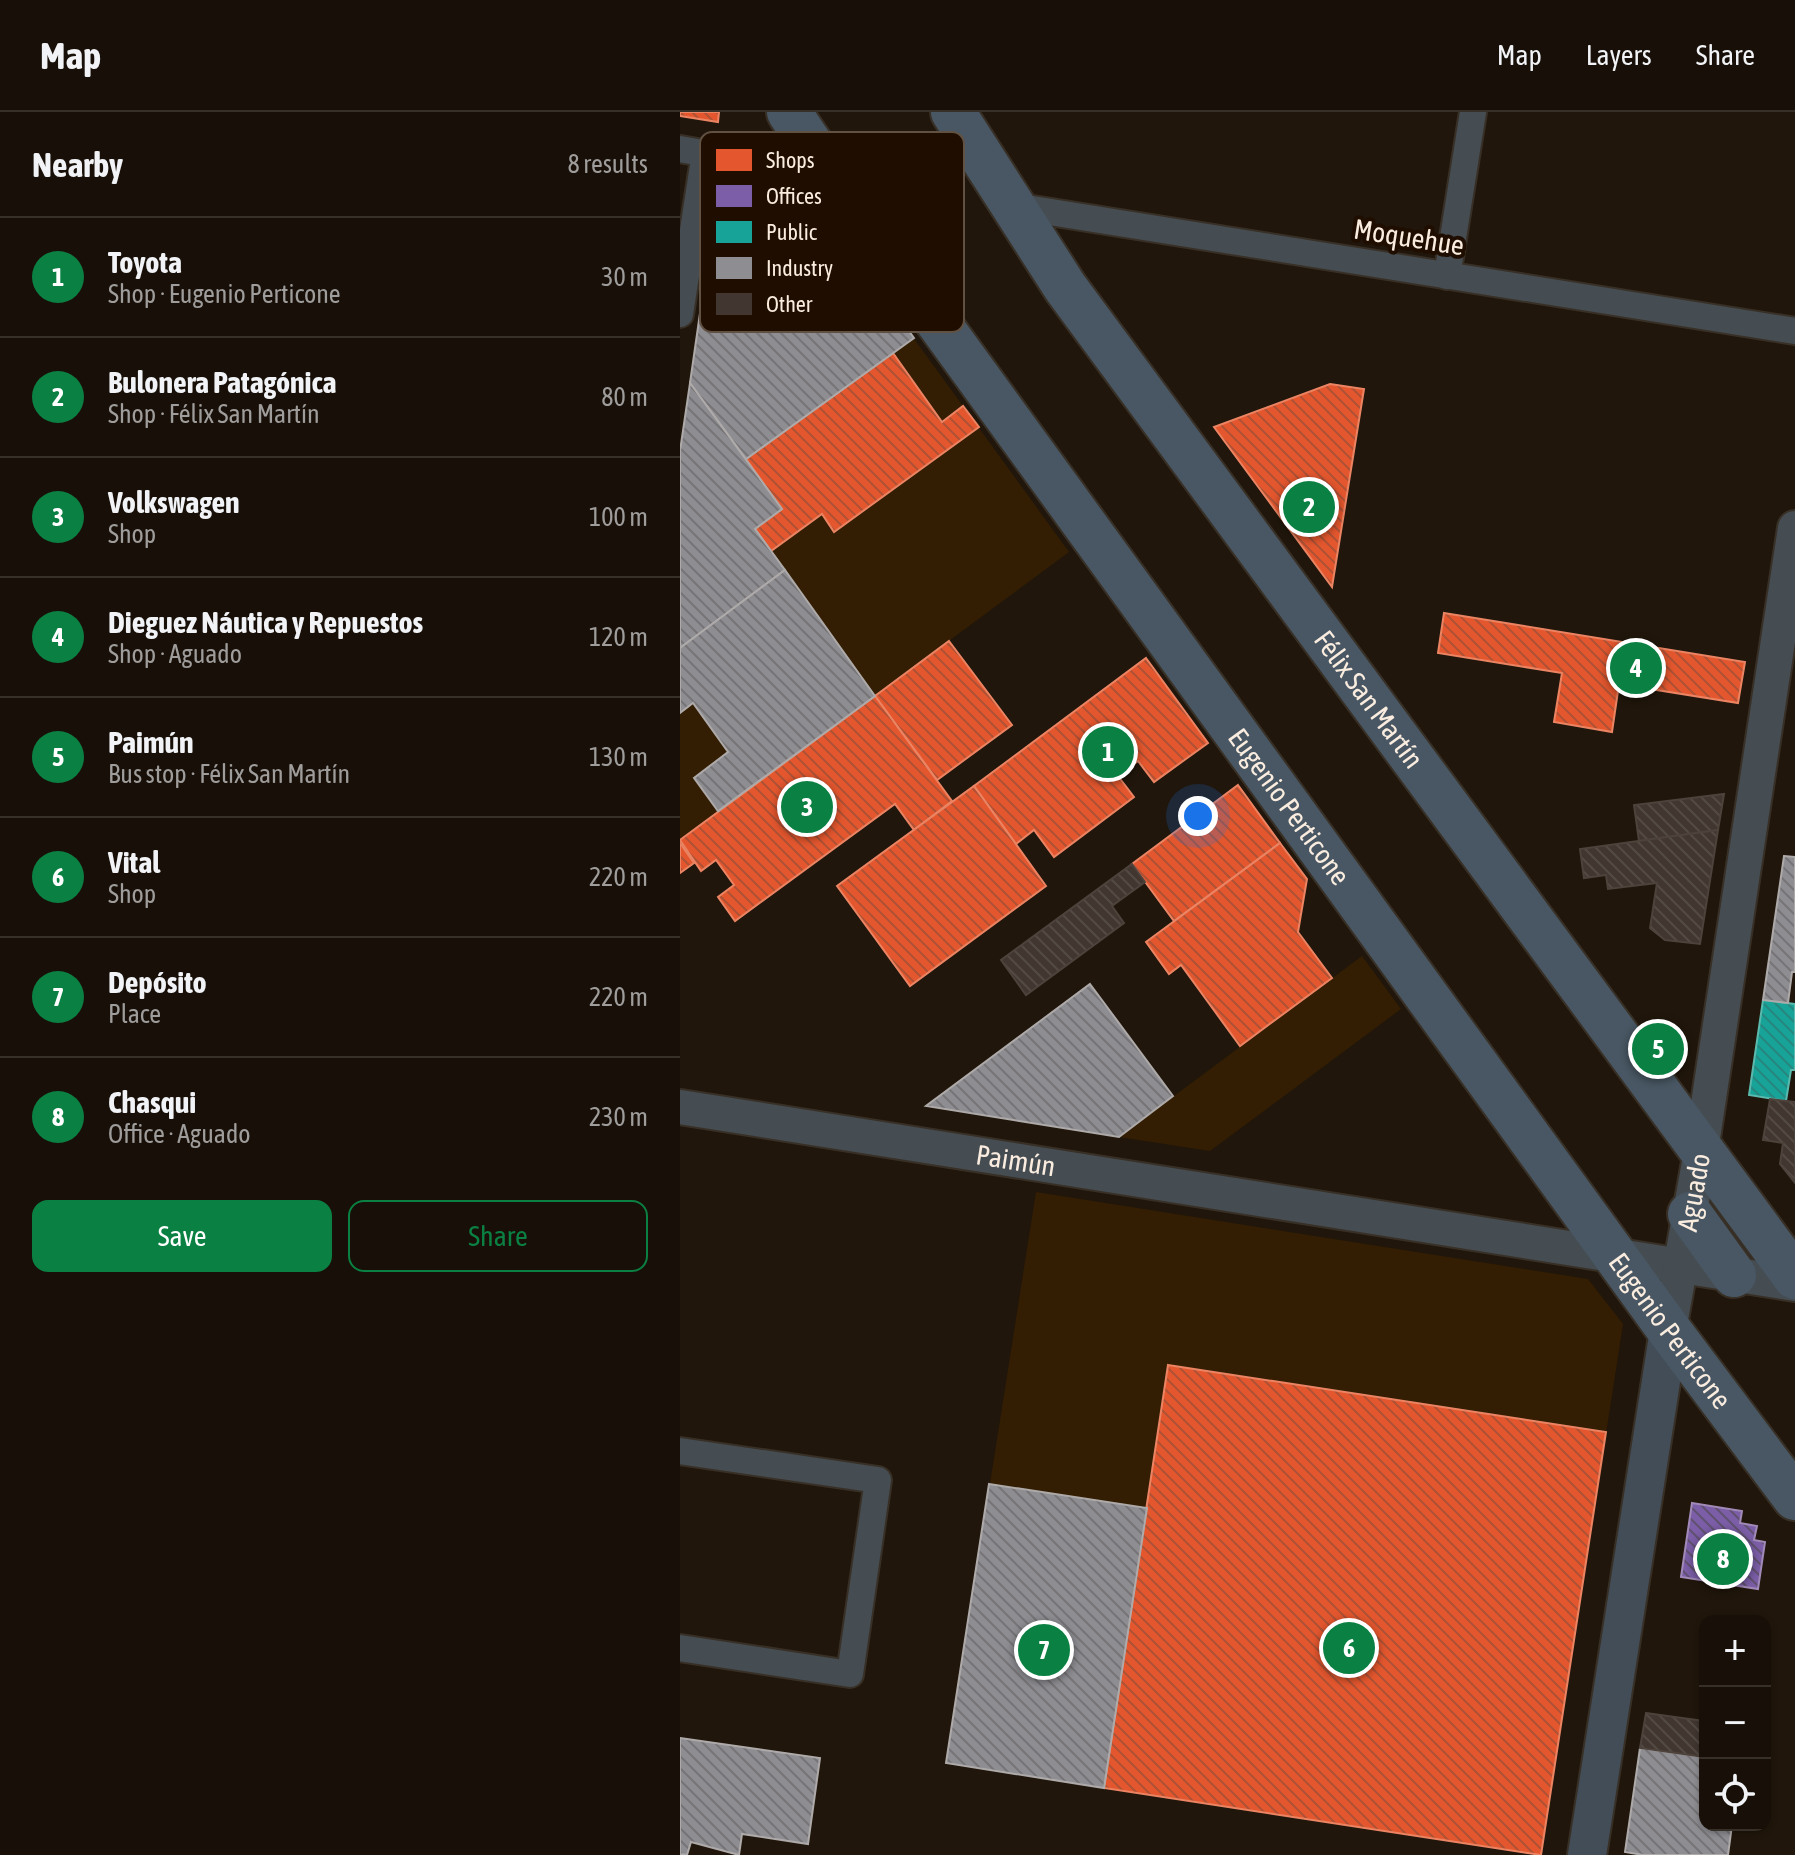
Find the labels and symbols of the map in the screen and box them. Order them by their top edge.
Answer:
legend [700,132,964,332]
text: Shops [766,147,815,173]
text: Offices [766,183,822,209]
street label: Moquehue [1352,212,1466,262]
text: Public [766,219,818,245]
text: Industry [766,255,833,281]
text: Other [766,291,813,317]
pin: 2 [1283,477,1335,537]
street label: Félix San Martín [1308,624,1430,774]
pin: 4 [1610,638,1662,698]
pin: 1 [1082,722,1134,782]
street label: Eugenio Perticone [1222,722,1357,891]
pin: 3 [781,777,833,837]
your location [1178,796,1218,836]
pin: 5 [1632,1019,1684,1079]
street label: Paimún [974,1138,1058,1182]
street label: Aguado [1671,1151,1716,1234]
street label: Eugenio Perticone [1602,1247,1738,1415]
pin: 8 [1697,1529,1749,1589]
pin: 6 [1323,1618,1375,1678]
pin: 7 [1018,1620,1070,1680]

